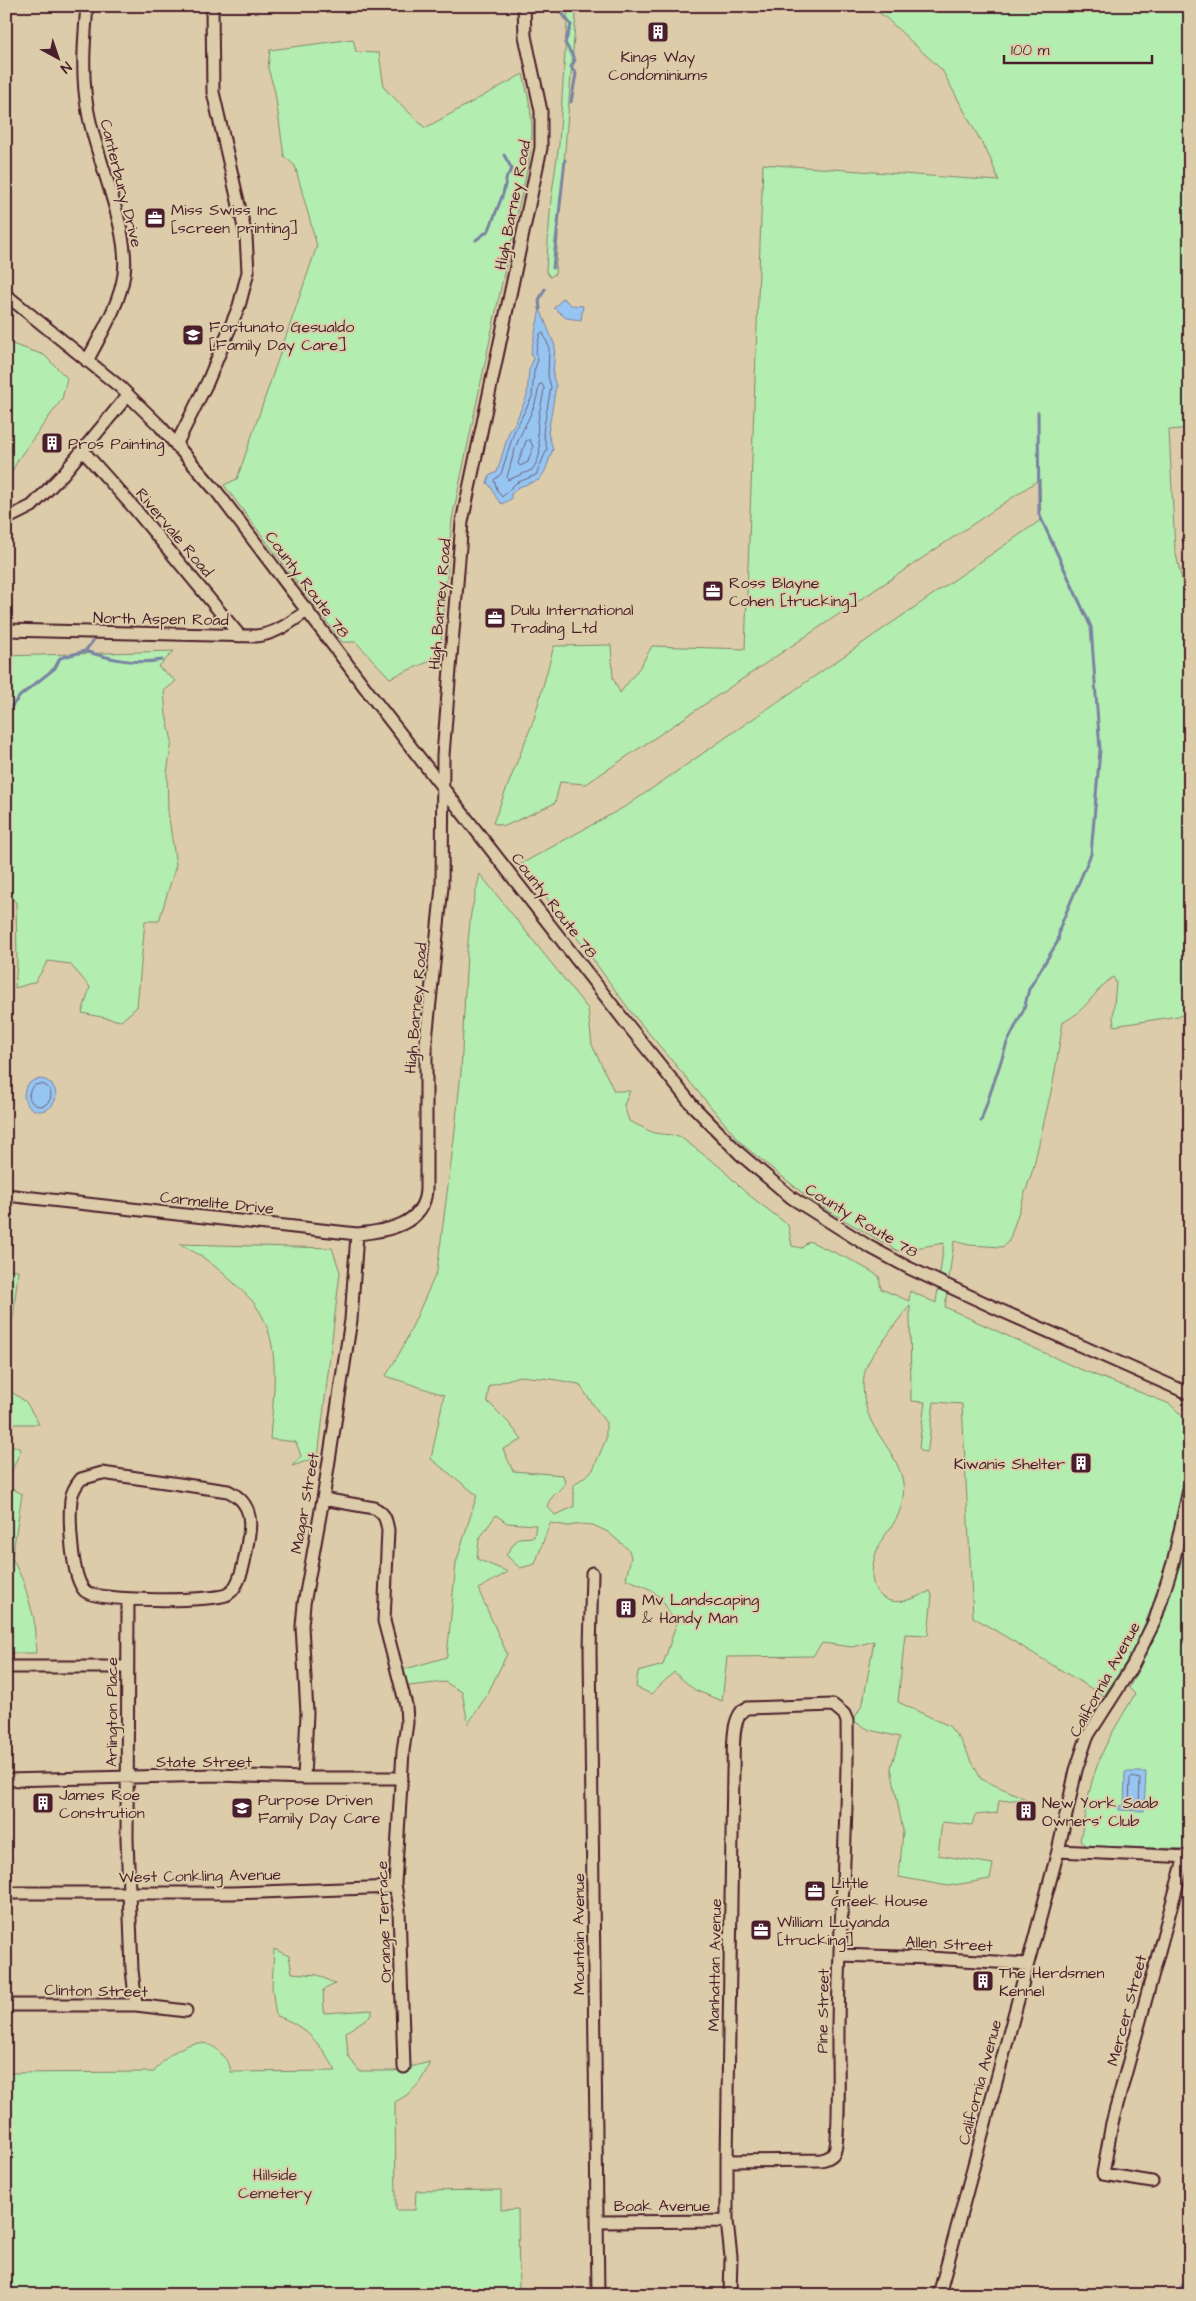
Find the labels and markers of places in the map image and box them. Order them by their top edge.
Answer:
building icon: Kings Way Condominiums [646,20,670,44]
place label: Kings Way Condominiums [608,46,708,86]
place label: Miss Swiss Inc [screen printing] [171,199,298,240]
office icon: Miss Swiss Inc [screen printing] [143,206,167,230]
place label: Fortunato Gesualdo [Family Day Care] [209,316,354,357]
school or university icon: Fortunato Gesualdo [Family Day Care] [181,323,205,347]
building icon: Pros Painting [40,431,64,455]
place label: Pros Painting [68,433,164,456]
place label: Ross Blayne Cohen [trucking] [729,572,858,613]
office icon: Ross Blayne Cohen [trucking] [701,579,725,603]
place label: Dulu International Trading Ltd [511,599,634,640]
office icon: Dulu International Trading Ltd [483,606,507,630]
building icon: Kiwanis Shelter [1069,1451,1093,1475]
place label: Kiwanis Shelter [954,1453,1065,1475]
place label: Mv Landscaping & Handy Man [642,1589,759,1630]
building icon: Mv Landscaping & Handy Man [614,1596,638,1620]
place label: James Roe Constrution [59,1784,145,1824]
place label: Purpose Driven Family Day Care [258,1789,381,1830]
building icon: James Roe Constrution [31,1791,55,1815]
place label: New York Saab Owners’ Club [1042,1792,1158,1832]
school or university icon: Purpose Driven Family Day Care [230,1796,254,1820]
building icon: New York Saab Owners’ Club [1014,1799,1038,1823]
place label: Little Greek House [831,1872,928,1912]
office icon: Little Greek House [803,1879,827,1903]
place label: William Luyanda [trucking] [777,1911,889,1952]
office icon: William Luyanda [trucking] [749,1918,773,1942]
place label: The Herdsmen Kennel [999,1962,1104,2002]
building icon: The Herdsmen Kennel [971,1969,995,1993]

